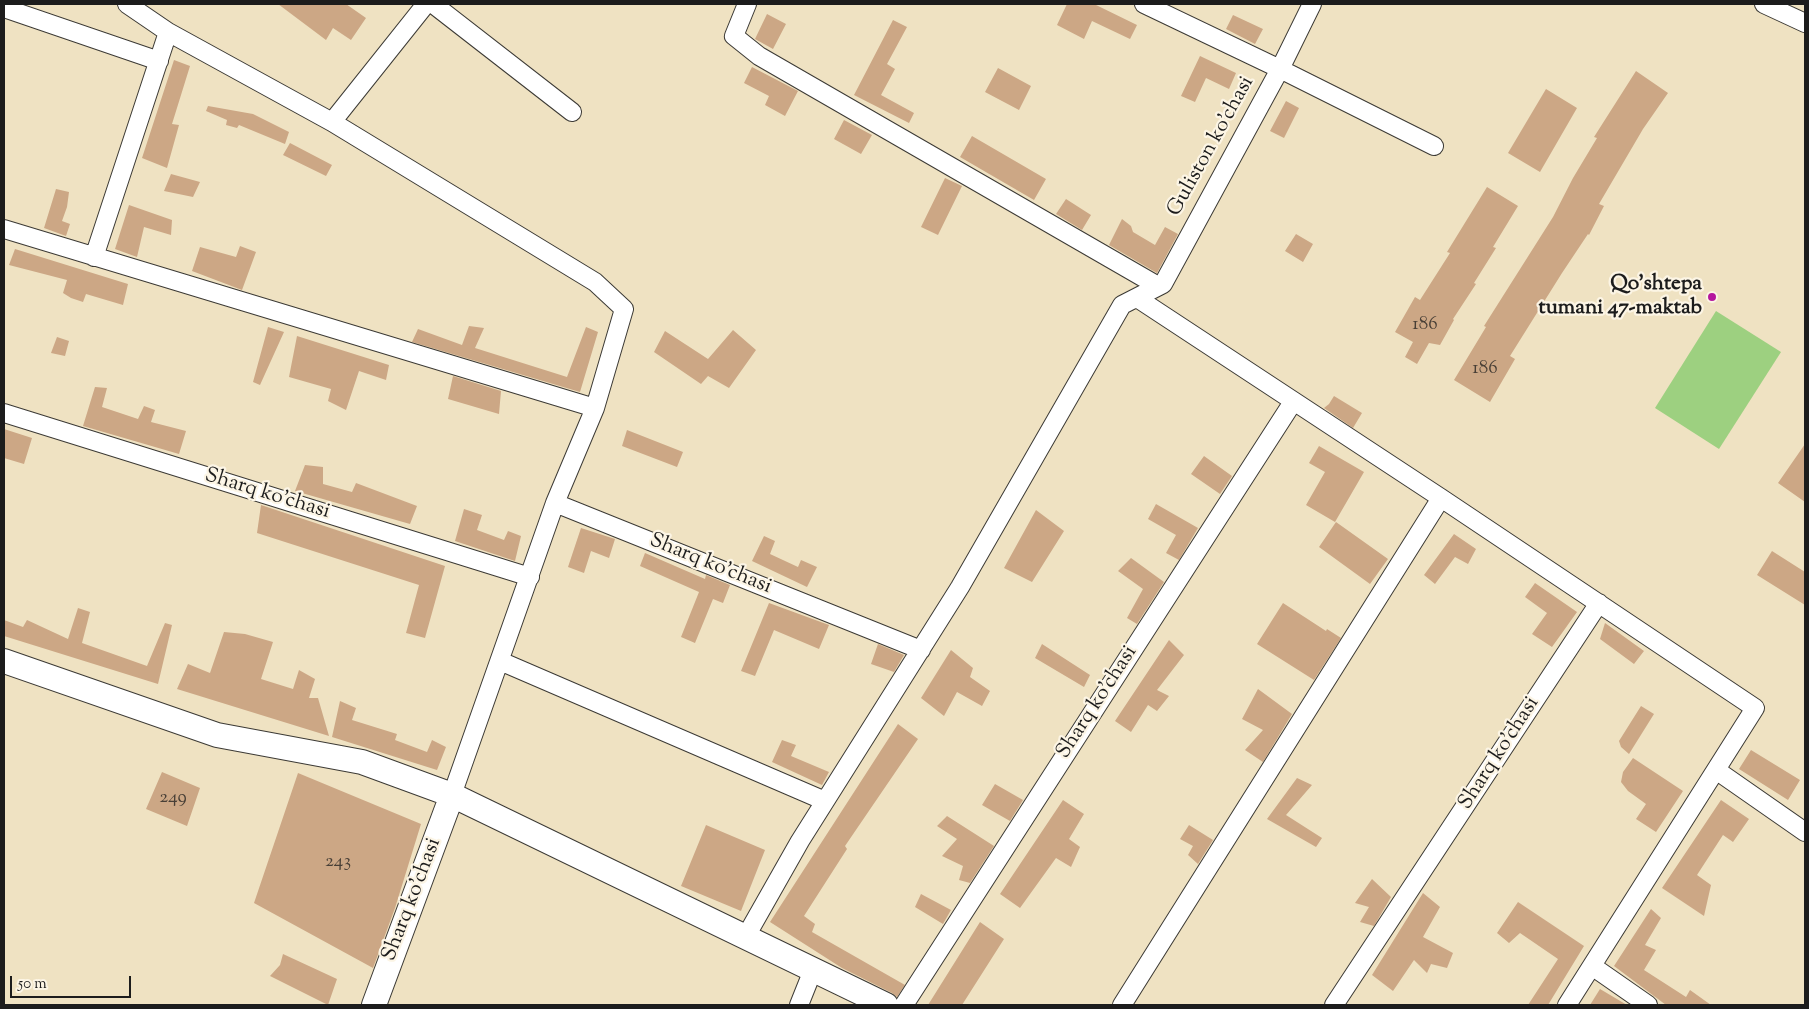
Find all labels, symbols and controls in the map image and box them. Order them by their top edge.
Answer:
street label: Guliston ko'chasi [1163,73,1261,221]
place label: Qo'shtepa tumani 47-maktab [1539,272,1702,322]
marker: Qo'shtepa tumani 47-maktab [1706,291,1718,303]
house number: 186 [1412,315,1438,337]
house number: 186 [1472,359,1498,381]
street label: Sharq ko'chasi [201,464,333,526]
street label: Sharq ko'chasi [645,529,775,601]
street label: Sharq ko'chasi [1052,642,1144,764]
street label: Sharq ko'chasi [1454,693,1546,815]
house number: 249 [159,788,187,810]
street label: Sharq ko'chasi [378,835,448,965]
house number: 243 [325,852,351,874]
scale bar [12,966,134,998]
text: 50 m [18,974,47,995]

